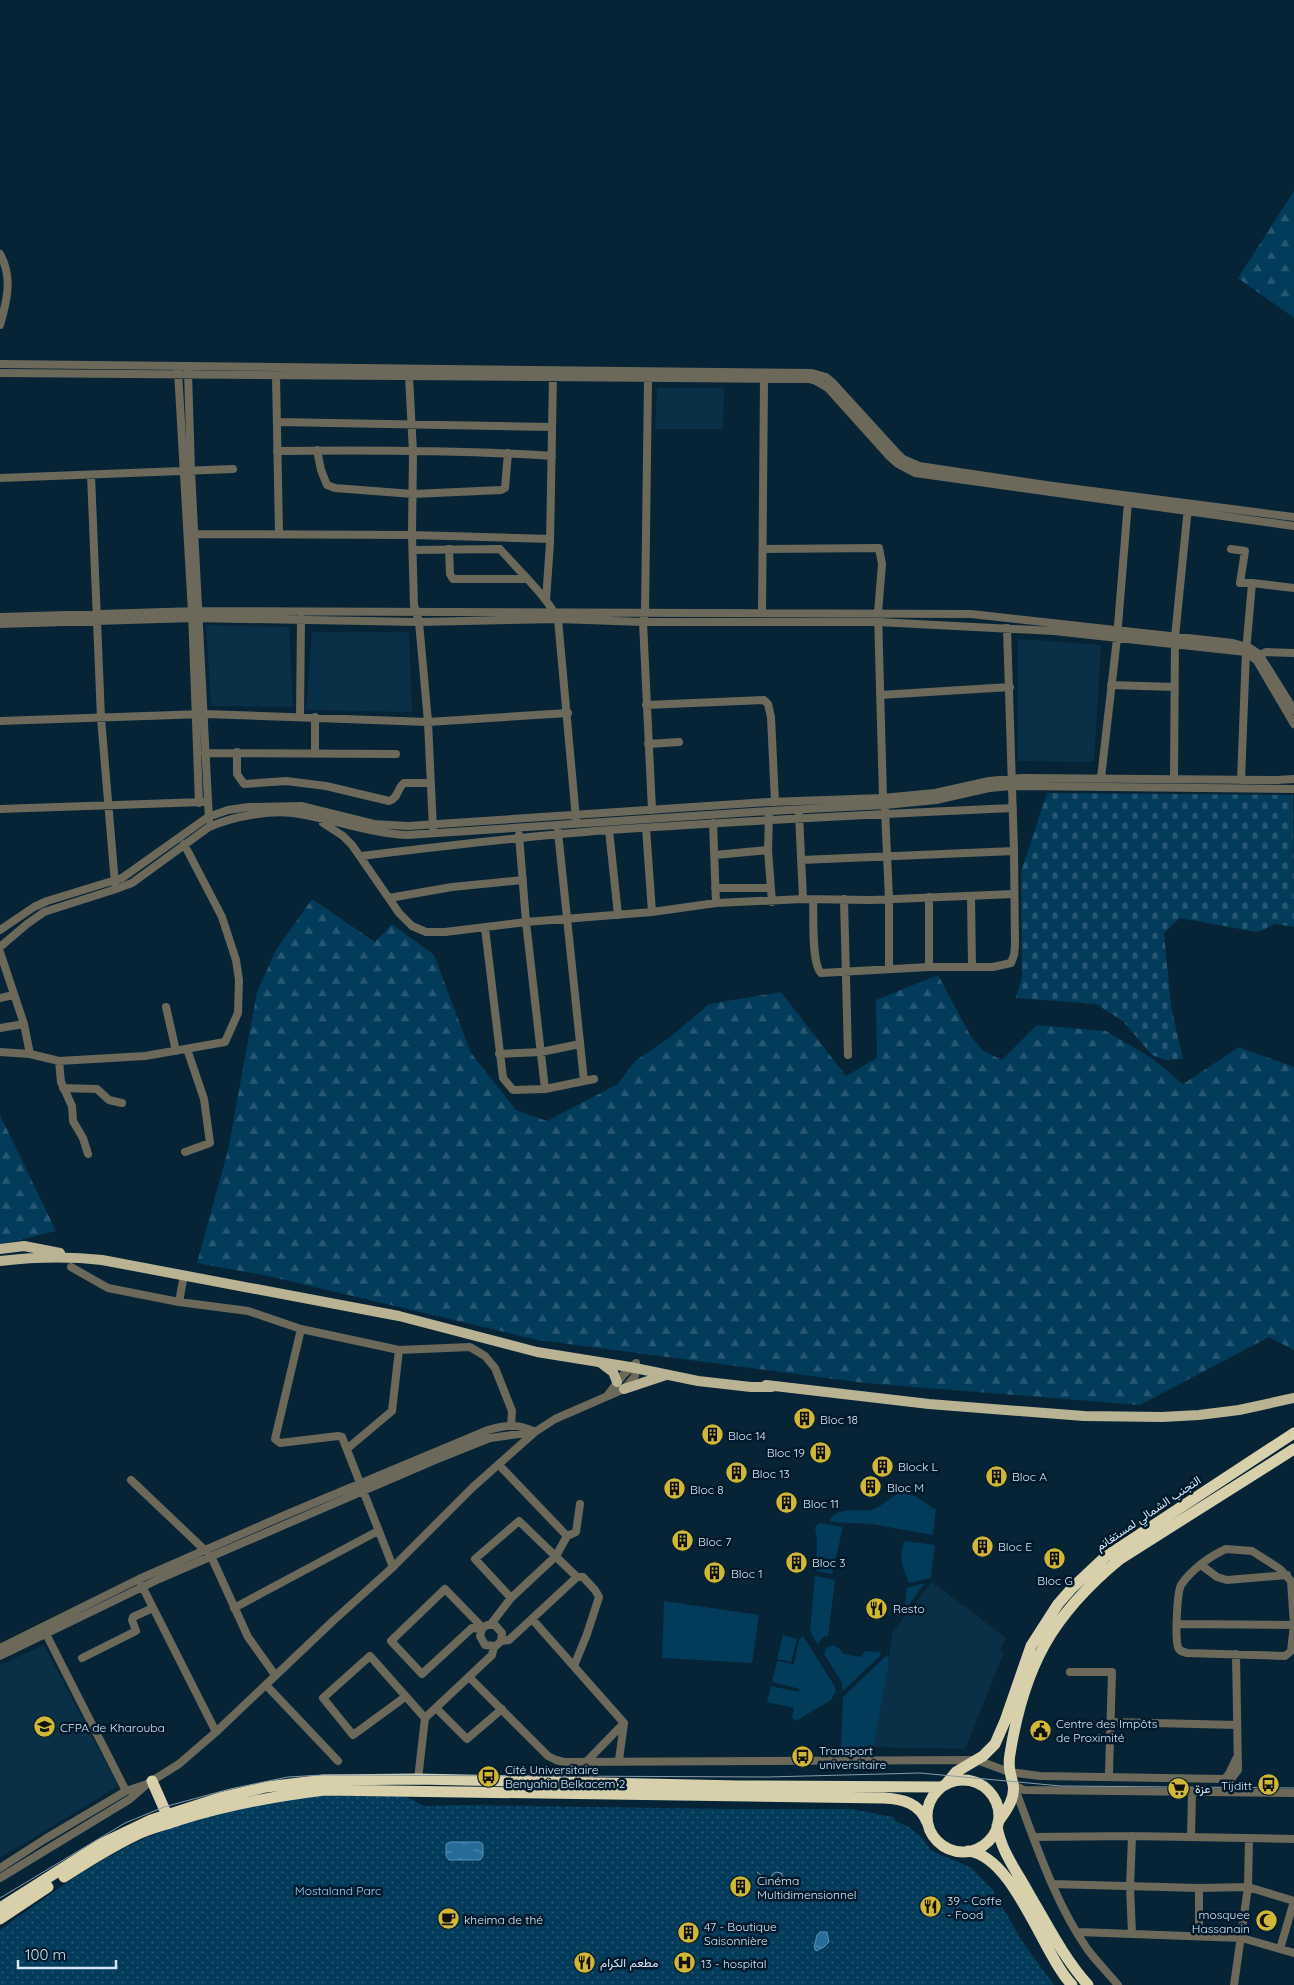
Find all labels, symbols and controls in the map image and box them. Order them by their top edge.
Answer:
building icon: Bloc 18 [792,1407,816,1431]
place label: Bloc 18 [820,1412,858,1427]
building icon: Bloc 14 [700,1423,724,1447]
place label: Bloc 14 [728,1428,766,1443]
building icon: Bloc 19 [809,1440,833,1464]
place label: Bloc 19 [767,1445,805,1460]
building icon: Block L [870,1454,894,1478]
place label: Block L [898,1459,939,1474]
building icon: Bloc 13 [724,1461,748,1485]
building icon: Bloc A [984,1464,1008,1488]
place label: Bloc 13 [752,1466,790,1481]
place label: Bloc A [1012,1469,1047,1484]
street label: التجنب الشمالي لمستغانم [1092,1472,1205,1556]
building icon: Bloc M [859,1475,883,1499]
building icon: Bloc 8 [662,1477,686,1501]
place label: Bloc M [887,1480,924,1495]
place label: Bloc 8 [690,1482,724,1497]
building icon: Bloc 11 [775,1491,799,1515]
place label: Bloc 11 [803,1496,839,1511]
building icon: Bloc 7 [670,1529,694,1553]
place label: Bloc 7 [698,1534,731,1549]
building icon: Bloc E [970,1534,994,1558]
place label: Bloc E [998,1539,1032,1554]
building icon: Bloc G [1043,1547,1067,1571]
building icon: Bloc 3 [784,1550,808,1574]
place label: Bloc 3 [812,1555,845,1570]
building icon: Bloc 1 [703,1561,727,1585]
place label: Bloc 1 [731,1566,763,1581]
place label: Bloc G [1037,1573,1073,1588]
restaurant icon: Resto [865,1596,889,1620]
place label: Resto [893,1601,925,1616]
school or university icon: CFPA de Kharouba [32,1715,56,1739]
place label: Centre des Impôts de Proximité [1056,1716,1158,1745]
public building icon: Centre des Impôts de Proximité [1028,1718,1052,1742]
place label: CFPA de Kharouba [60,1720,165,1735]
place label: Transport universitaire [819,1743,886,1772]
bus stop icon: Transport universitaire [791,1745,815,1769]
place label: Cité Universitaire Benyahia Belkacem 2 [505,1762,626,1791]
bus stop icon: Cité Universitaire Benyahia Belkacem 2 [477,1764,501,1788]
bus stop icon: Tijditt [1256,1773,1280,1797]
supermarket icon: عزة [1167,1776,1191,1800]
place label: Tijditt [1221,1778,1252,1793]
place label: عزة [1195,1781,1211,1797]
place label: Cinéma Multidimensionnel [757,1873,856,1902]
building icon: Cinéma Multidimensionnel [729,1875,753,1899]
park label: Mostaland Parc [295,1883,381,1898]
place label: 39 - Coffe - Food [947,1893,1002,1922]
restaurant icon: 39 - Coffe - Food [919,1895,943,1919]
cafe icon: kheima de thé [436,1907,460,1931]
place label: mosquee Hassanain [1192,1907,1250,1936]
mosque icon: mosquee Hassanain [1254,1909,1278,1933]
place label: kheima de thé [464,1912,543,1927]
place label: 47 - Boutique Saisonnière [704,1919,777,1948]
building icon: 47 - Boutique Saisonnière [676,1921,700,1945]
scale bar [18,1938,115,1970]
text: 100 m [25,1945,66,1964]
restaurant icon: مطعم الكرام [572,1950,596,1974]
hospital icon: 13 - hospital [673,1951,697,1975]
place label: مطعم الكرام [600,1955,658,1971]
place label: 13 - hospital [701,1956,767,1971]

